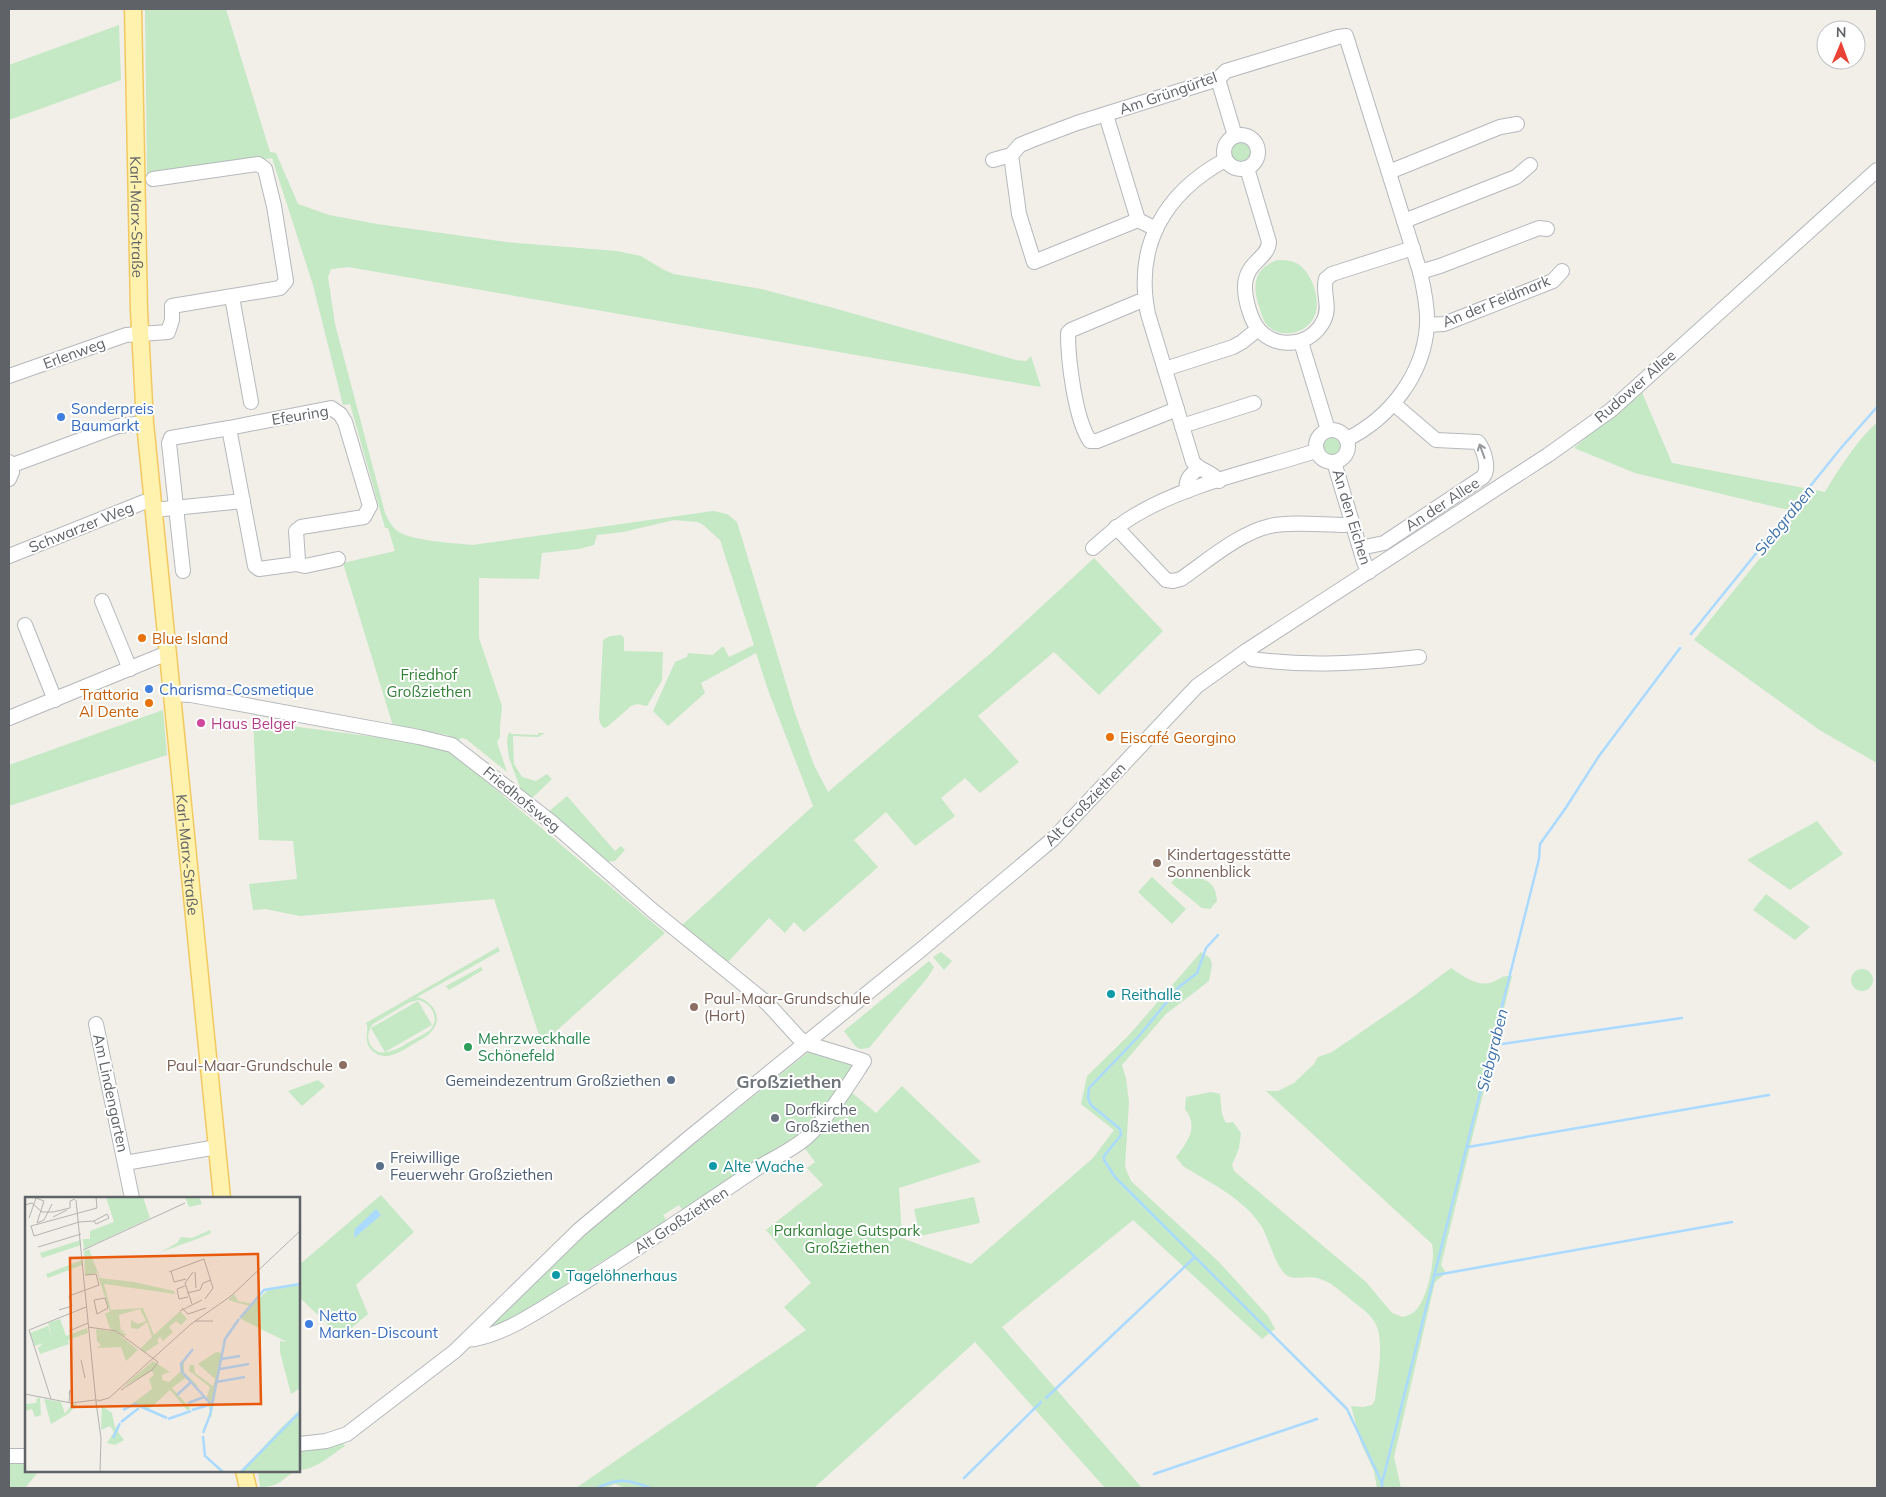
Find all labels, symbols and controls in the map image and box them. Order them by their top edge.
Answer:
north arrow [1816,20,1866,70]
text: N [1836,23,1847,41]
street label: Am Grüngürtel [1116,67,1220,119]
street label: Karl-Marx-Straße [126,156,148,278]
street label: An der Feldmark [1439,271,1553,331]
street label: Erlenweg [40,333,108,373]
street label: Rudower Allee [1590,346,1680,426]
place label: Sonderpreis Baumarkt [71,399,154,435]
street label: Efeuring [270,401,330,429]
marker: Sonderpreis Baumarkt [55,411,67,423]
one-way arrow [1477,444,1486,459]
street label: An den Eichen [1328,467,1376,567]
street label: An der Allee [1401,473,1483,535]
water label: Siebgraben [1750,481,1818,559]
street label: Schwarzer Weg [26,497,136,557]
place label: Blue Island [152,629,228,648]
marker: Blue Island [136,632,148,644]
park label: Friedhof Großziethen [387,665,471,701]
place label: Charisma-Cosmetique [159,680,314,699]
marker: Charisma-Cosmetique [143,683,155,695]
place label: Trattoria Al Dente [79,685,139,721]
marker: Trattoria Al Dente [143,697,155,709]
place label: Haus Belger [211,714,297,733]
marker: Haus Belger [195,717,207,729]
place label: Eiscafé Georgino [1120,728,1236,747]
marker: Eiscafé Georgino [1104,731,1116,743]
street label: Alt Großziethen [1040,758,1130,850]
street label: Friedhofsweg [479,762,565,836]
street label: Karl-Marx-Straße [172,793,203,916]
place label: Kindertagesstätte Sonnenblick [1167,845,1291,881]
marker: Kindertagesstätte Sonnenblick [1151,857,1163,869]
place label: Reithalle [1121,985,1181,1004]
marker: Reithalle [1105,988,1117,1000]
place label: Paul-Maar-Grundschule (Hort) [704,989,870,1025]
marker: Paul-Maar-Grundschule (Hort) [688,1001,700,1013]
water label: Siebgraben [1472,1006,1512,1094]
place label: Mehrzweckhalle Schönefeld [478,1029,590,1065]
street label: Am Lindengarten [89,1032,133,1154]
marker: Mehrzweckhalle Schönefeld [462,1041,474,1053]
place label: Paul-Maar-Grundschule [167,1056,333,1075]
marker: Paul-Maar-Grundschule [337,1059,349,1071]
district label: Großziethen [736,1070,842,1093]
place label: Gemeindezentrum Großziethen [445,1071,661,1090]
marker: Gemeindezentrum Großziethen [665,1074,677,1086]
place label: Dorfkirche Großziethen [785,1100,870,1136]
marker: Dorfkirche Großziethen [769,1112,781,1124]
place label: Freiwillige Feuerwehr Großziethen [390,1148,553,1184]
place label: Alte Wache [723,1157,804,1176]
marker: Freiwillige Feuerwehr Großziethen [374,1160,386,1172]
marker: Alte Wache [707,1160,719,1172]
street label: Alt Großziethen [630,1182,732,1258]
inset map [25,1197,300,1472]
park label: Parkanlage Gutspark Großziethen [774,1221,921,1257]
place label: Tagelöhnerhaus [566,1266,677,1285]
marker: Tagelöhnerhaus [550,1269,562,1281]
place label: Netto Marken-Discount [319,1306,438,1342]
marker: Netto Marken-Discount [303,1318,315,1330]

